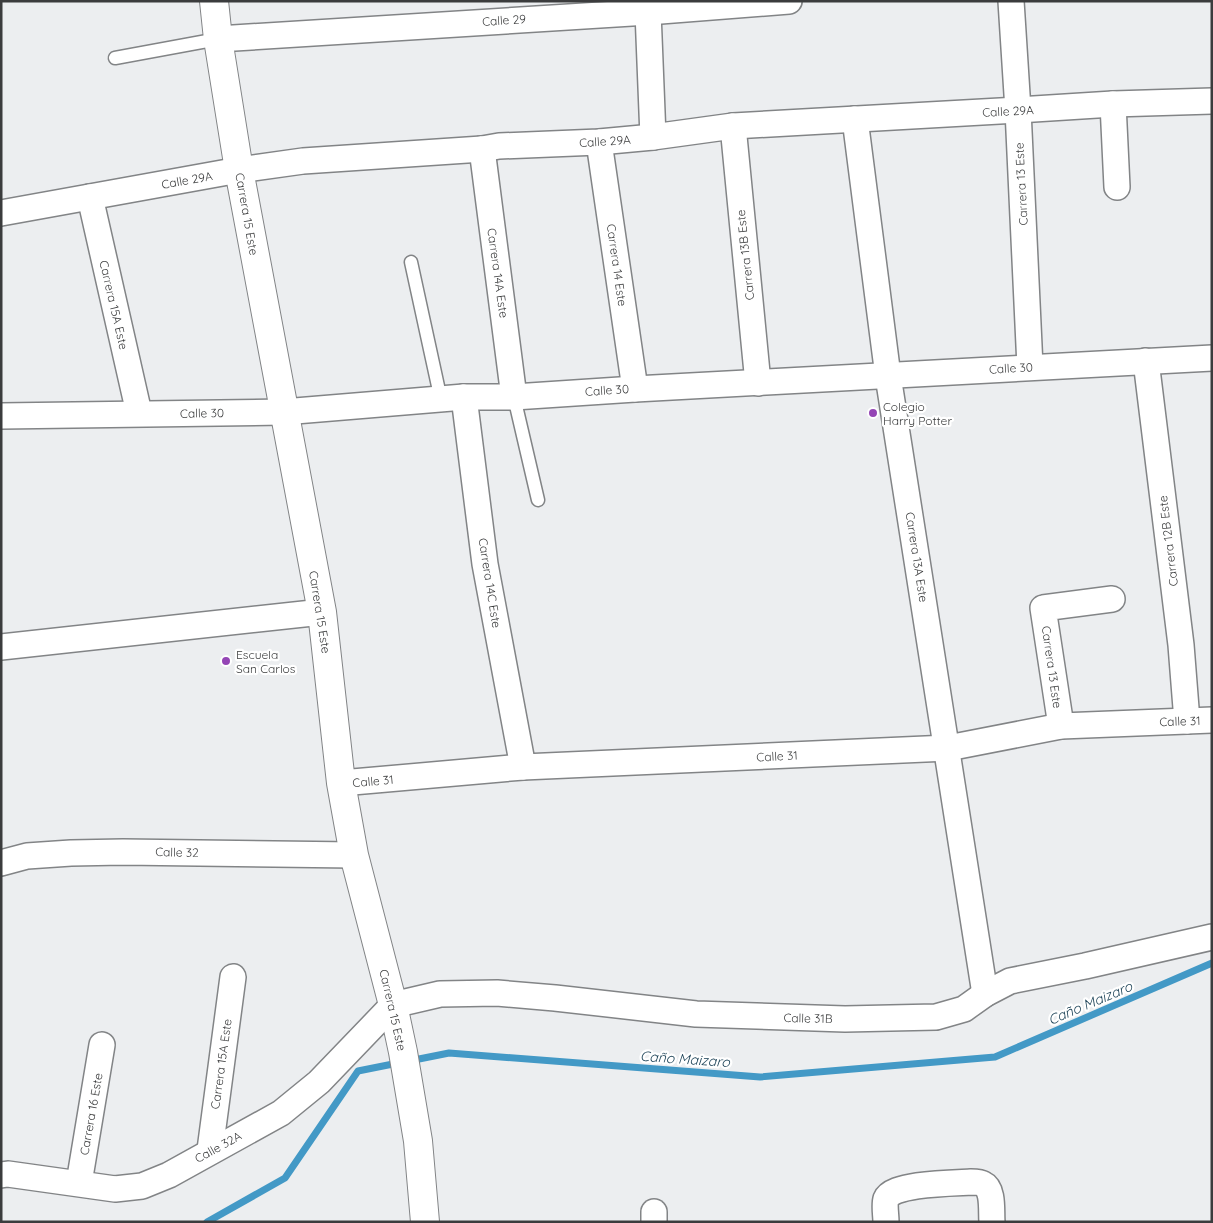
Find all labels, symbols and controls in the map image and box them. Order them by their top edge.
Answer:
street label: Calle 29 [482,11,527,29]
street label: Calle 29A [982,102,1034,120]
street label: Calle 29A [579,132,632,150]
street label: Carrera 13 Este [1011,142,1031,226]
street label: Calle 29A [160,168,214,192]
street label: Carrera 15 Este [232,172,262,257]
street label: Carrera 13B Este [733,209,757,301]
street label: Carrera 14 Este [604,223,630,307]
street label: Carrera 14A Este [484,227,512,319]
street label: Carrera 15A Este [96,259,132,351]
street label: Calle 30 [989,359,1033,377]
street label: Calle 30 [585,381,629,399]
place label: Colegio Harry Potter [883,399,952,428]
street label: Calle 30 [180,405,224,421]
marker: Colegio Harry Potter [867,407,879,419]
street label: Carrera 12B Este [1155,495,1181,587]
street label: Carrera 13A Este [902,511,932,603]
street label: Carrera 14C Este [475,537,505,629]
street label: Carrera 15 Este [306,570,334,655]
street label: Carrera 13 Este [1039,625,1065,709]
place label: Escuela San Carlos [236,647,296,676]
marker: Escuela San Carlos [220,655,232,667]
street label: Calle 31 [1159,713,1201,729]
street label: Calle 31 [756,747,798,765]
street label: Calle 31 [352,772,394,790]
street label: Calle 32 [155,844,199,860]
street label: Carrera 15 Este [376,968,410,1053]
water label: Caño Maizaro [1045,977,1135,1029]
street label: Calle 31B [783,1010,833,1026]
street label: Carrera 15A Este [207,1018,235,1110]
water label: Caño Maizaro [640,1047,731,1071]
street label: Carrera 16 Este [76,1071,106,1156]
street label: Calle 32A [192,1128,244,1166]

